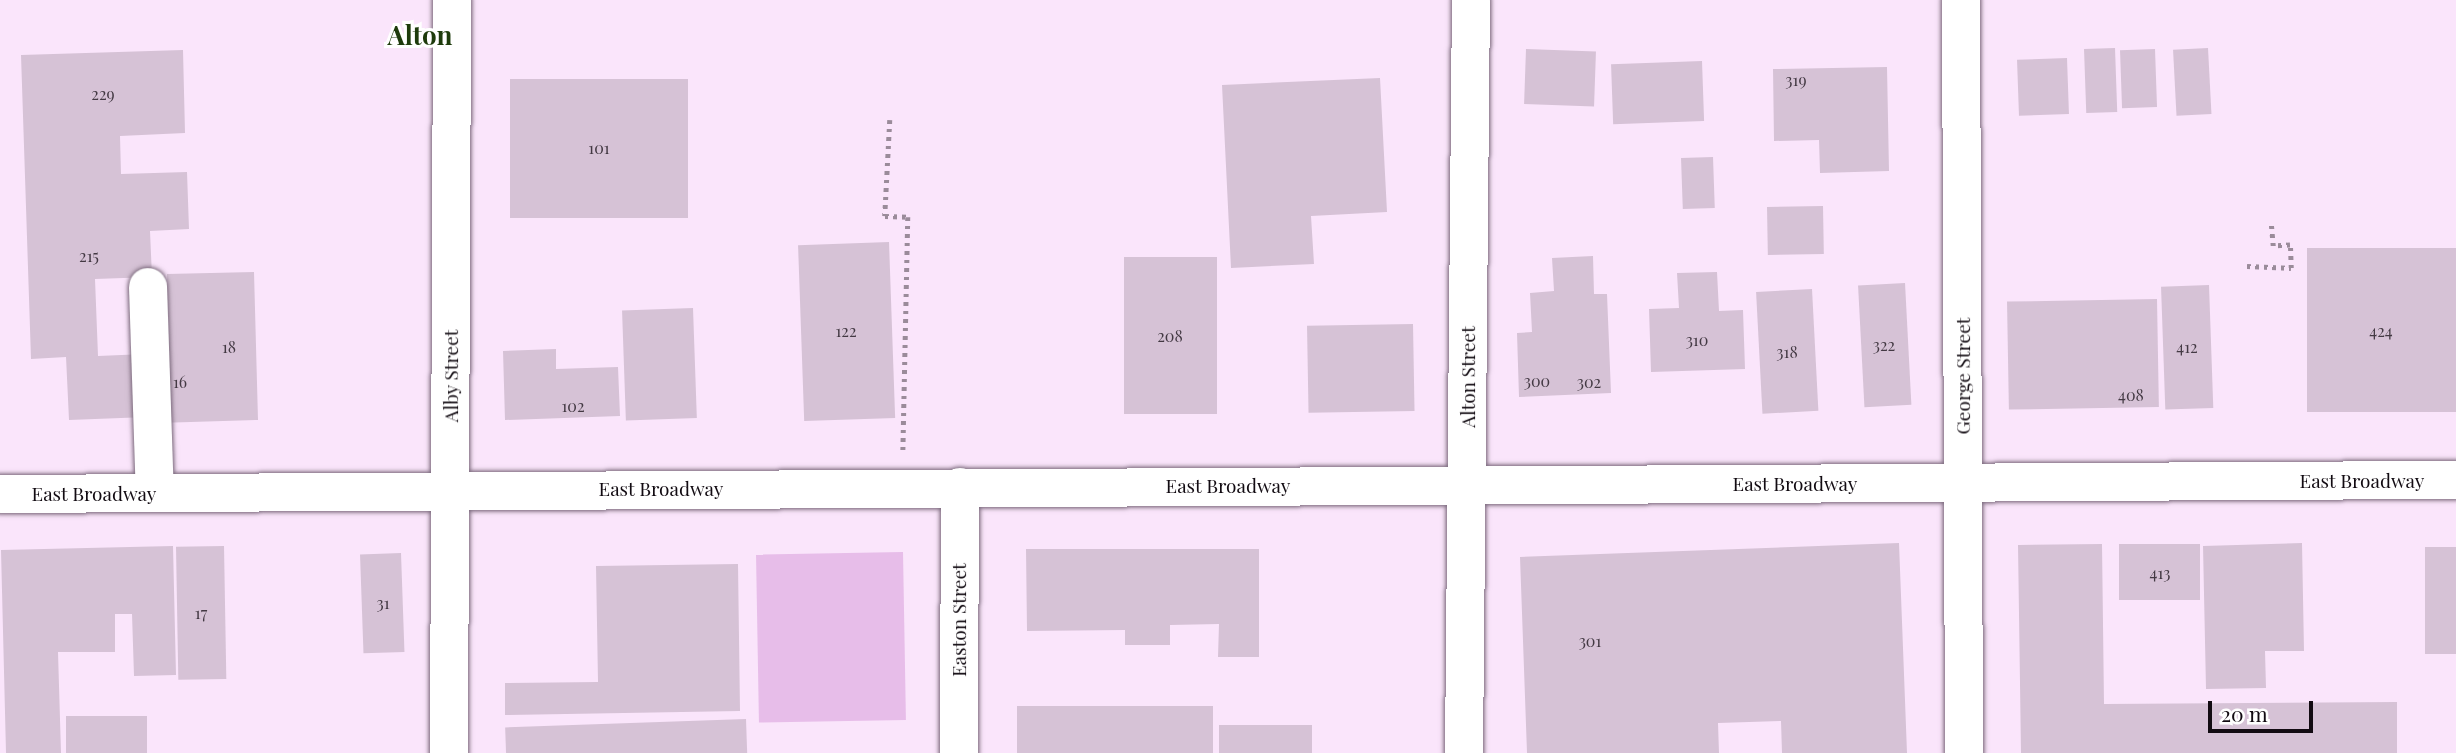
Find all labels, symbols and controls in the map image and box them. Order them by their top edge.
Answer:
district label: Alton [387,19,453,51]
house number: 319 [1785,70,1807,90]
house number: 229 [91,84,115,104]
house number: 101 [588,138,610,158]
house number: 215 [79,246,99,266]
street label: George Street [1952,317,1974,435]
house number: 122 [835,321,857,341]
house number: 424 [2369,321,2393,341]
house number: 208 [1157,326,1183,346]
street label: Alton Street [1457,326,1479,428]
street label: Alby Street [440,329,462,423]
house number: 310 [1686,330,1708,350]
house number: 322 [1873,335,1895,355]
house number: 18 [222,337,236,357]
house number: 412 [2176,337,2198,357]
house number: 318 [1776,342,1798,362]
house number: 300 [1524,371,1550,391]
house number: 16 [173,372,187,392]
house number: 302 [1577,372,1601,392]
house number: 408 [2118,385,2144,405]
house number: 102 [561,396,585,416]
street label: East Broadway [2299,470,2425,492]
street label: East Broadway [1732,473,1858,495]
street label: East Broadway [1165,475,1291,497]
street label: East Broadway [598,478,724,500]
street label: East Broadway [31,483,157,505]
street label: Easton Street [948,563,970,677]
house number: 413 [2150,563,2170,583]
house number: 31 [376,593,390,613]
house number: 17 [195,603,207,623]
house number: 301 [1579,631,1601,651]
scale bar [2211,686,2316,730]
text: 20 m [2221,699,2268,727]

